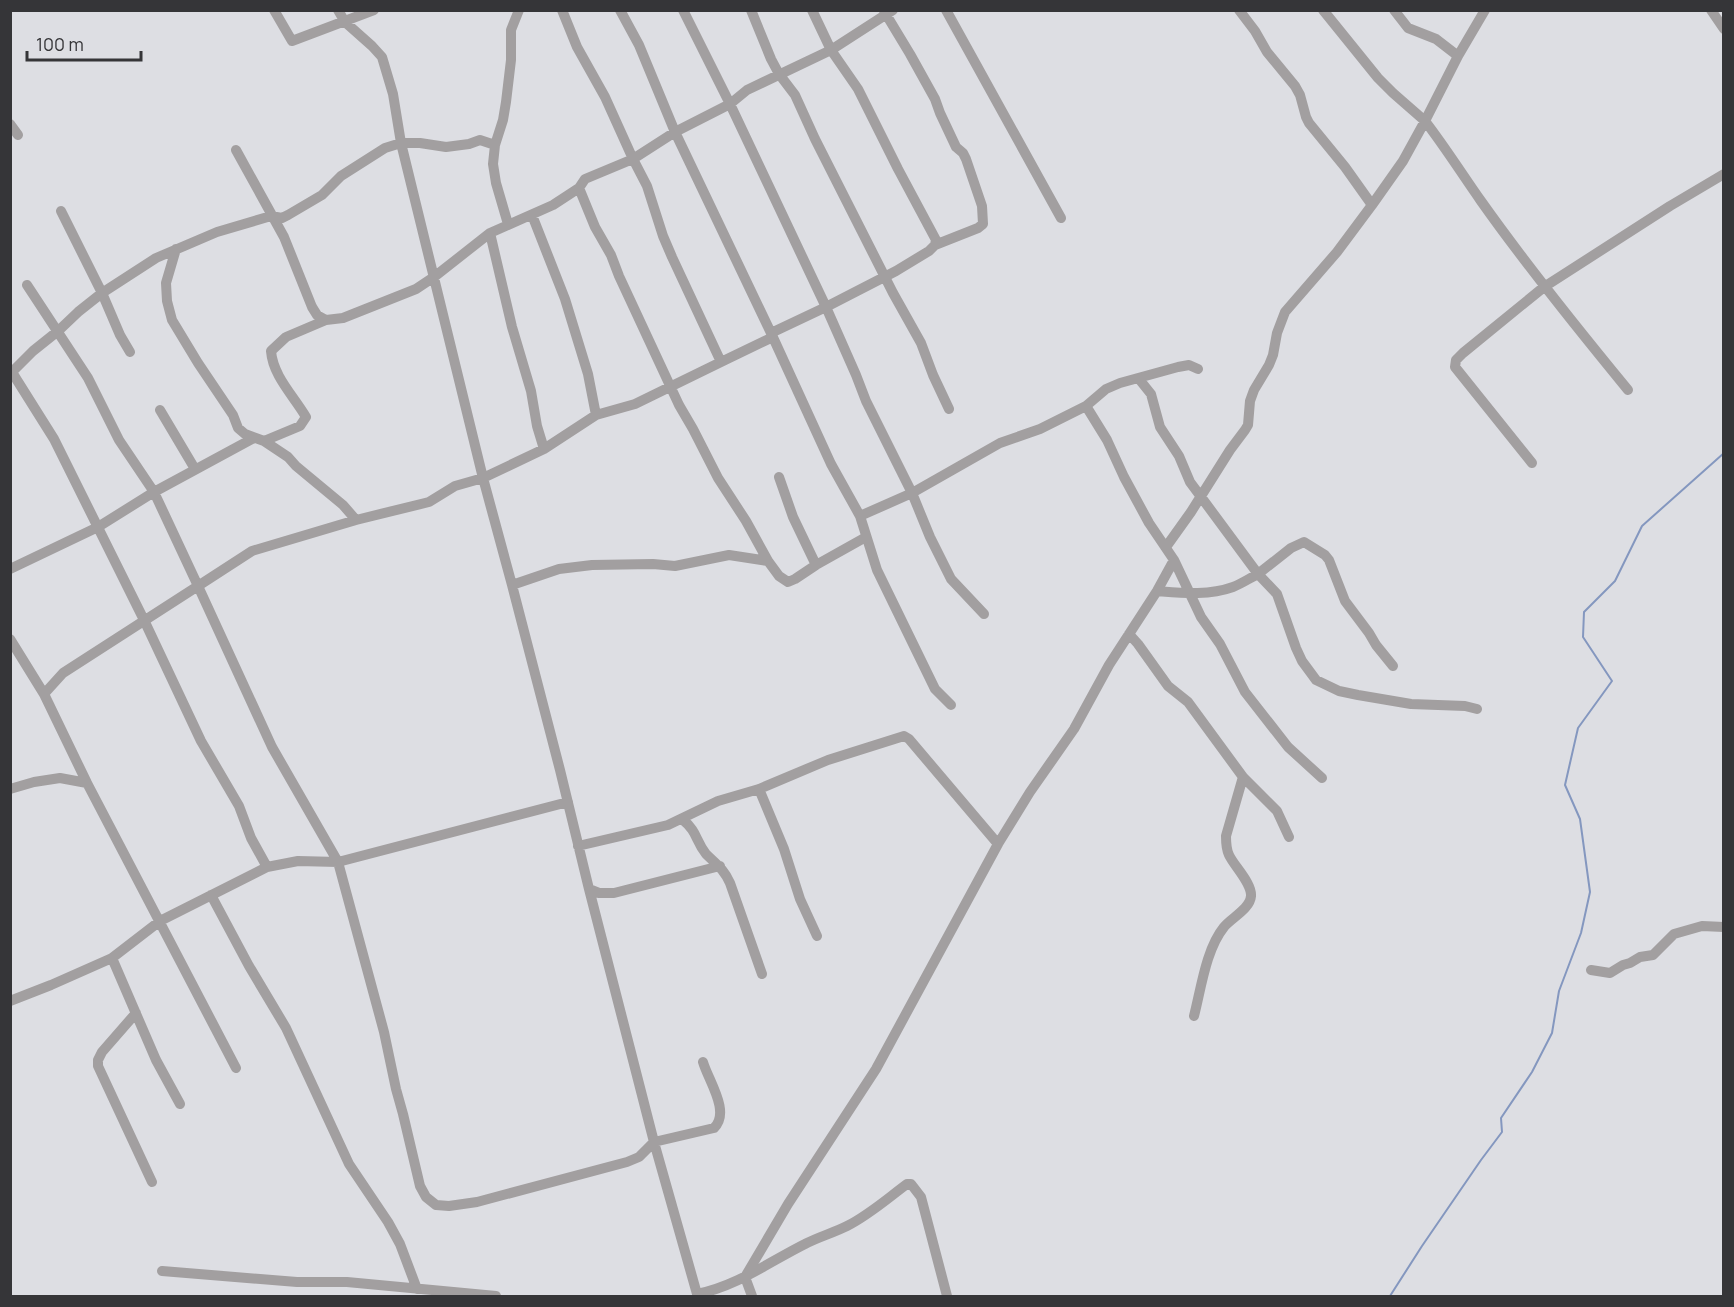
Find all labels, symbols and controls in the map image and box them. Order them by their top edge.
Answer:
scale bar [27,24,141,62]
text: 100 m [36,32,84,56]

